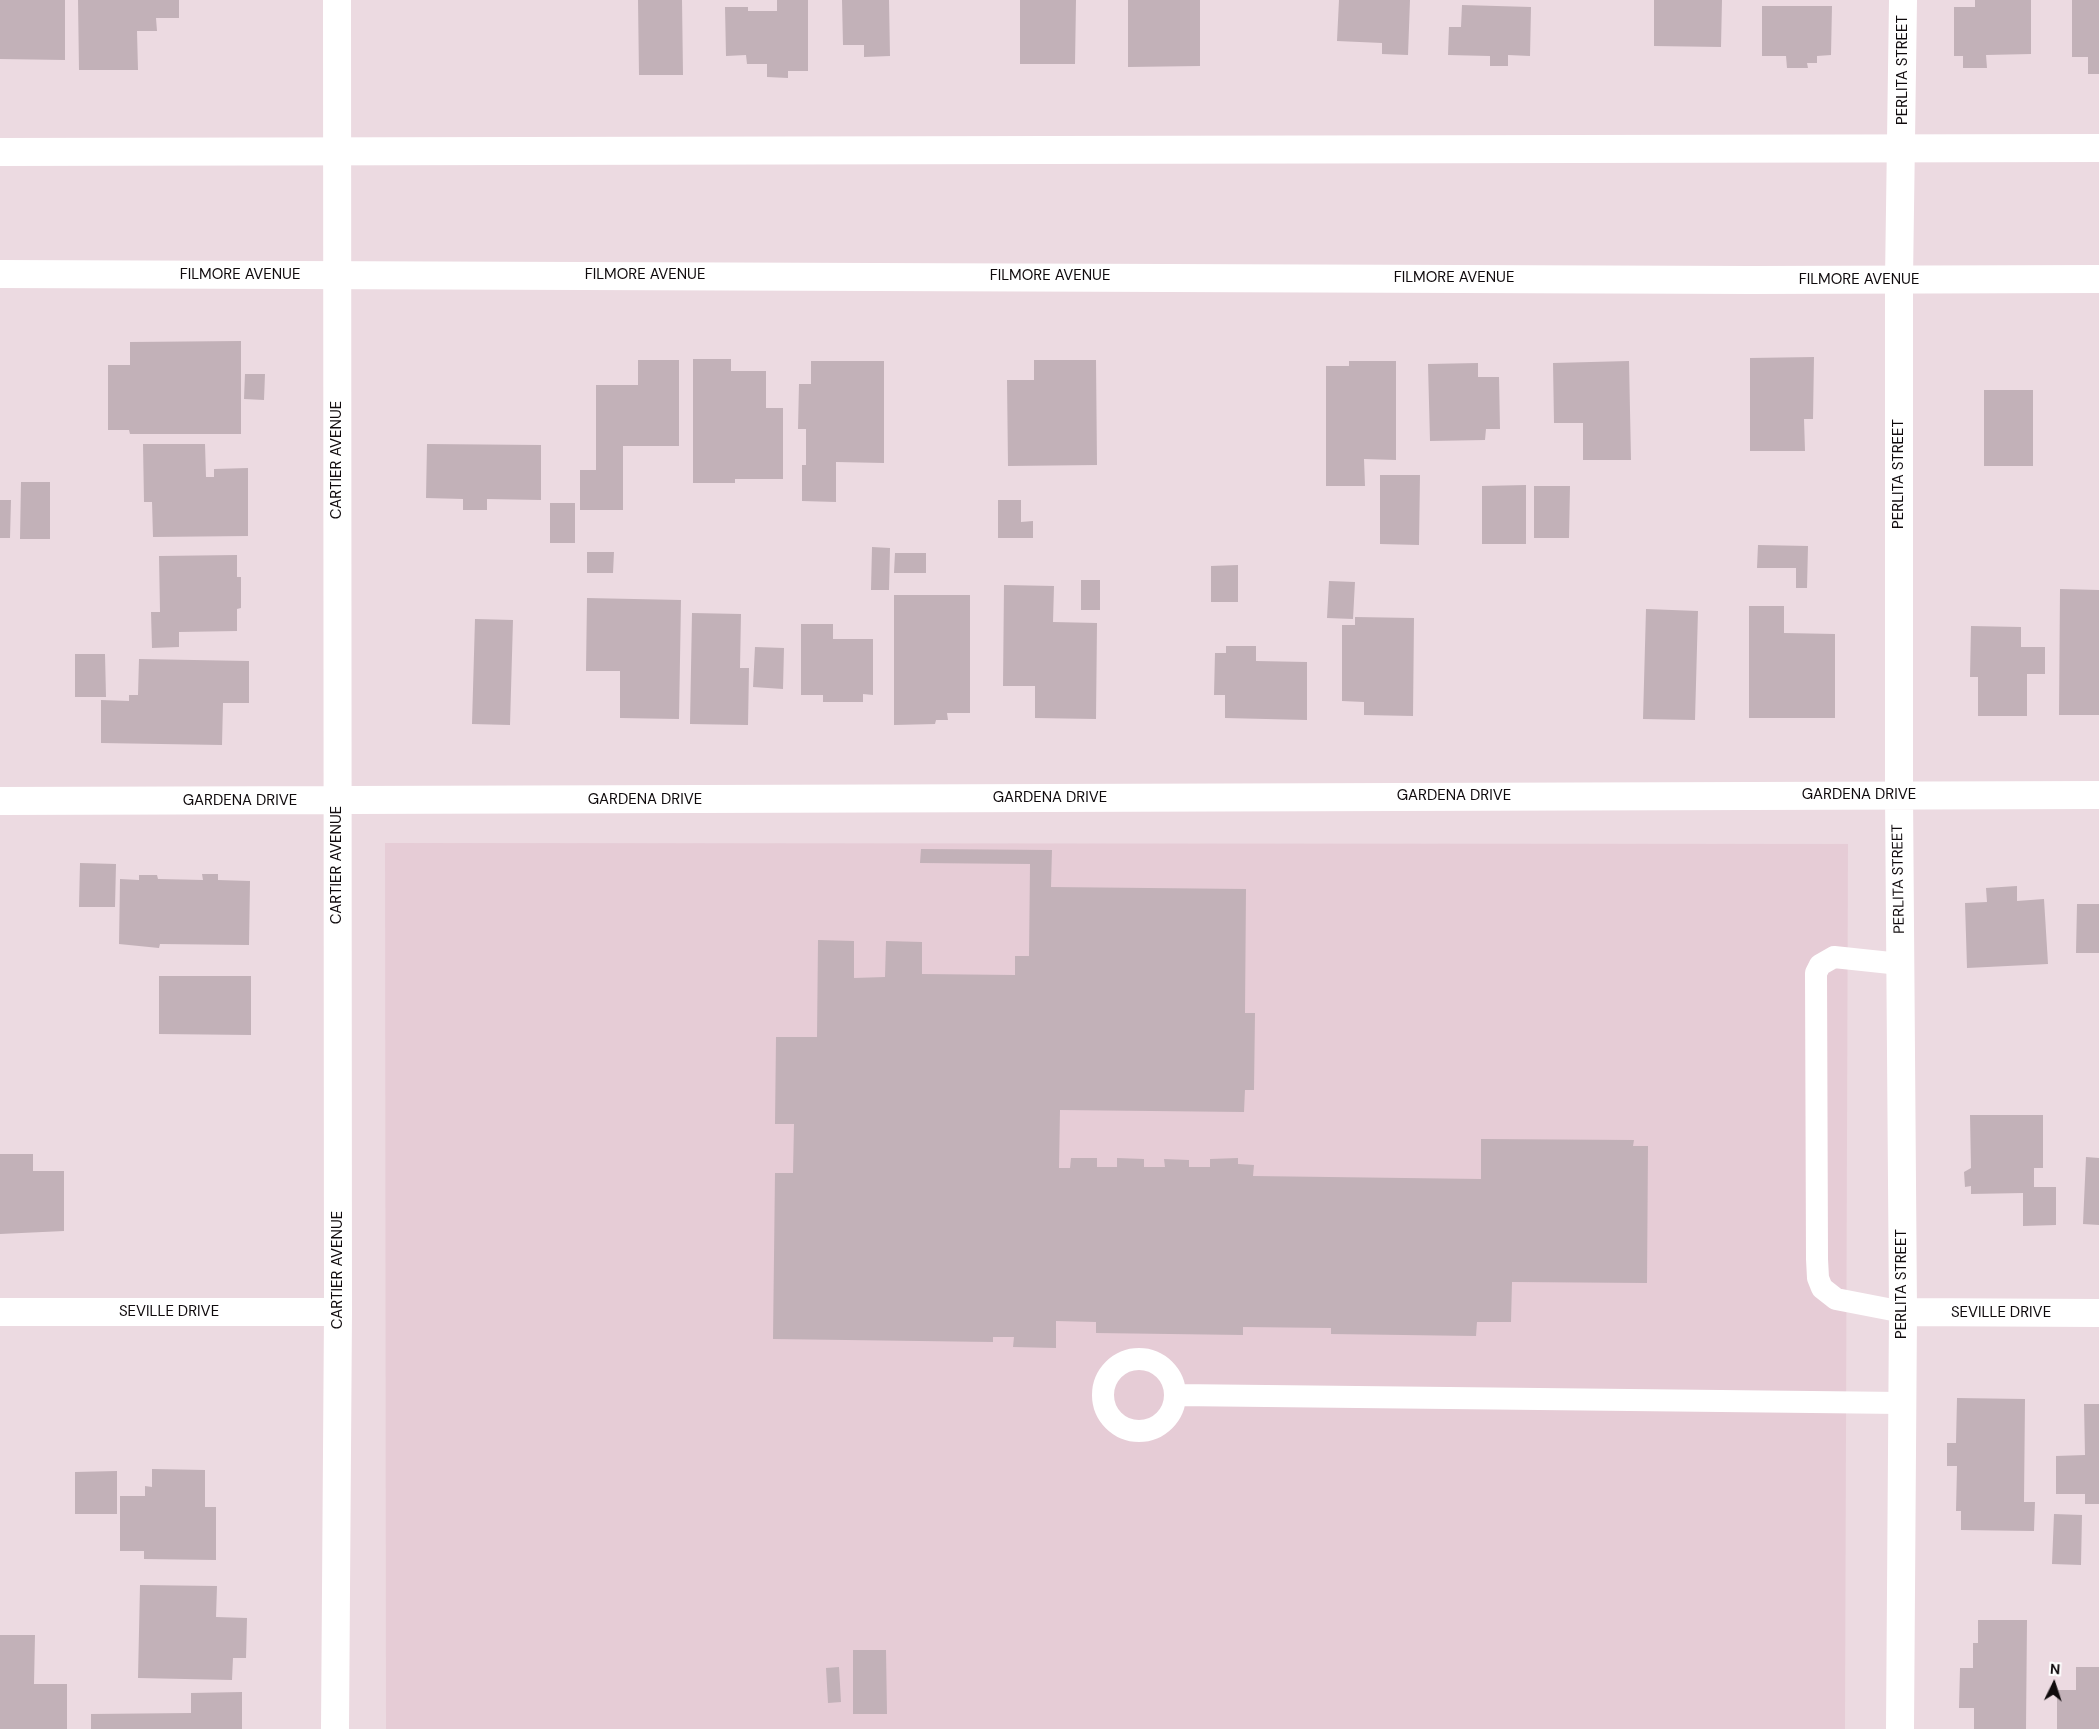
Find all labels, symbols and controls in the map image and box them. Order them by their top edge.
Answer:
street label: PERLITA STREET [1894,15,1912,125]
street label: FILMORE AVENUE [180,266,300,284]
street label: FILMORE AVENUE [585,266,705,284]
street label: FILMORE AVENUE [990,267,1110,285]
street label: FILMORE AVENUE [1394,269,1514,287]
street label: FILMORE AVENUE [1799,271,1919,289]
street label: CARTIER AVENUE [328,401,346,519]
street label: PERLITA STREET [1890,419,1908,529]
street label: GARDENA DRIVE [1802,786,1916,804]
street label: GARDENA DRIVE [1397,787,1511,805]
street label: GARDENA DRIVE [993,789,1107,807]
street label: GARDENA DRIVE [588,791,702,809]
street label: GARDENA DRIVE [183,792,297,810]
street label: CARTIER AVENUE [328,806,346,924]
street label: PERLITA STREET [1889,824,1909,934]
street label: CARTIER AVENUE [329,1211,347,1329]
street label: PERLITA STREET [1893,1229,1911,1339]
street label: SEVILLE DRIVE [119,1303,219,1321]
street label: SEVILLE DRIVE [1951,1304,2051,1322]
north arrow [2029,1659,2079,1709]
text: N [2049,1660,2061,1678]

